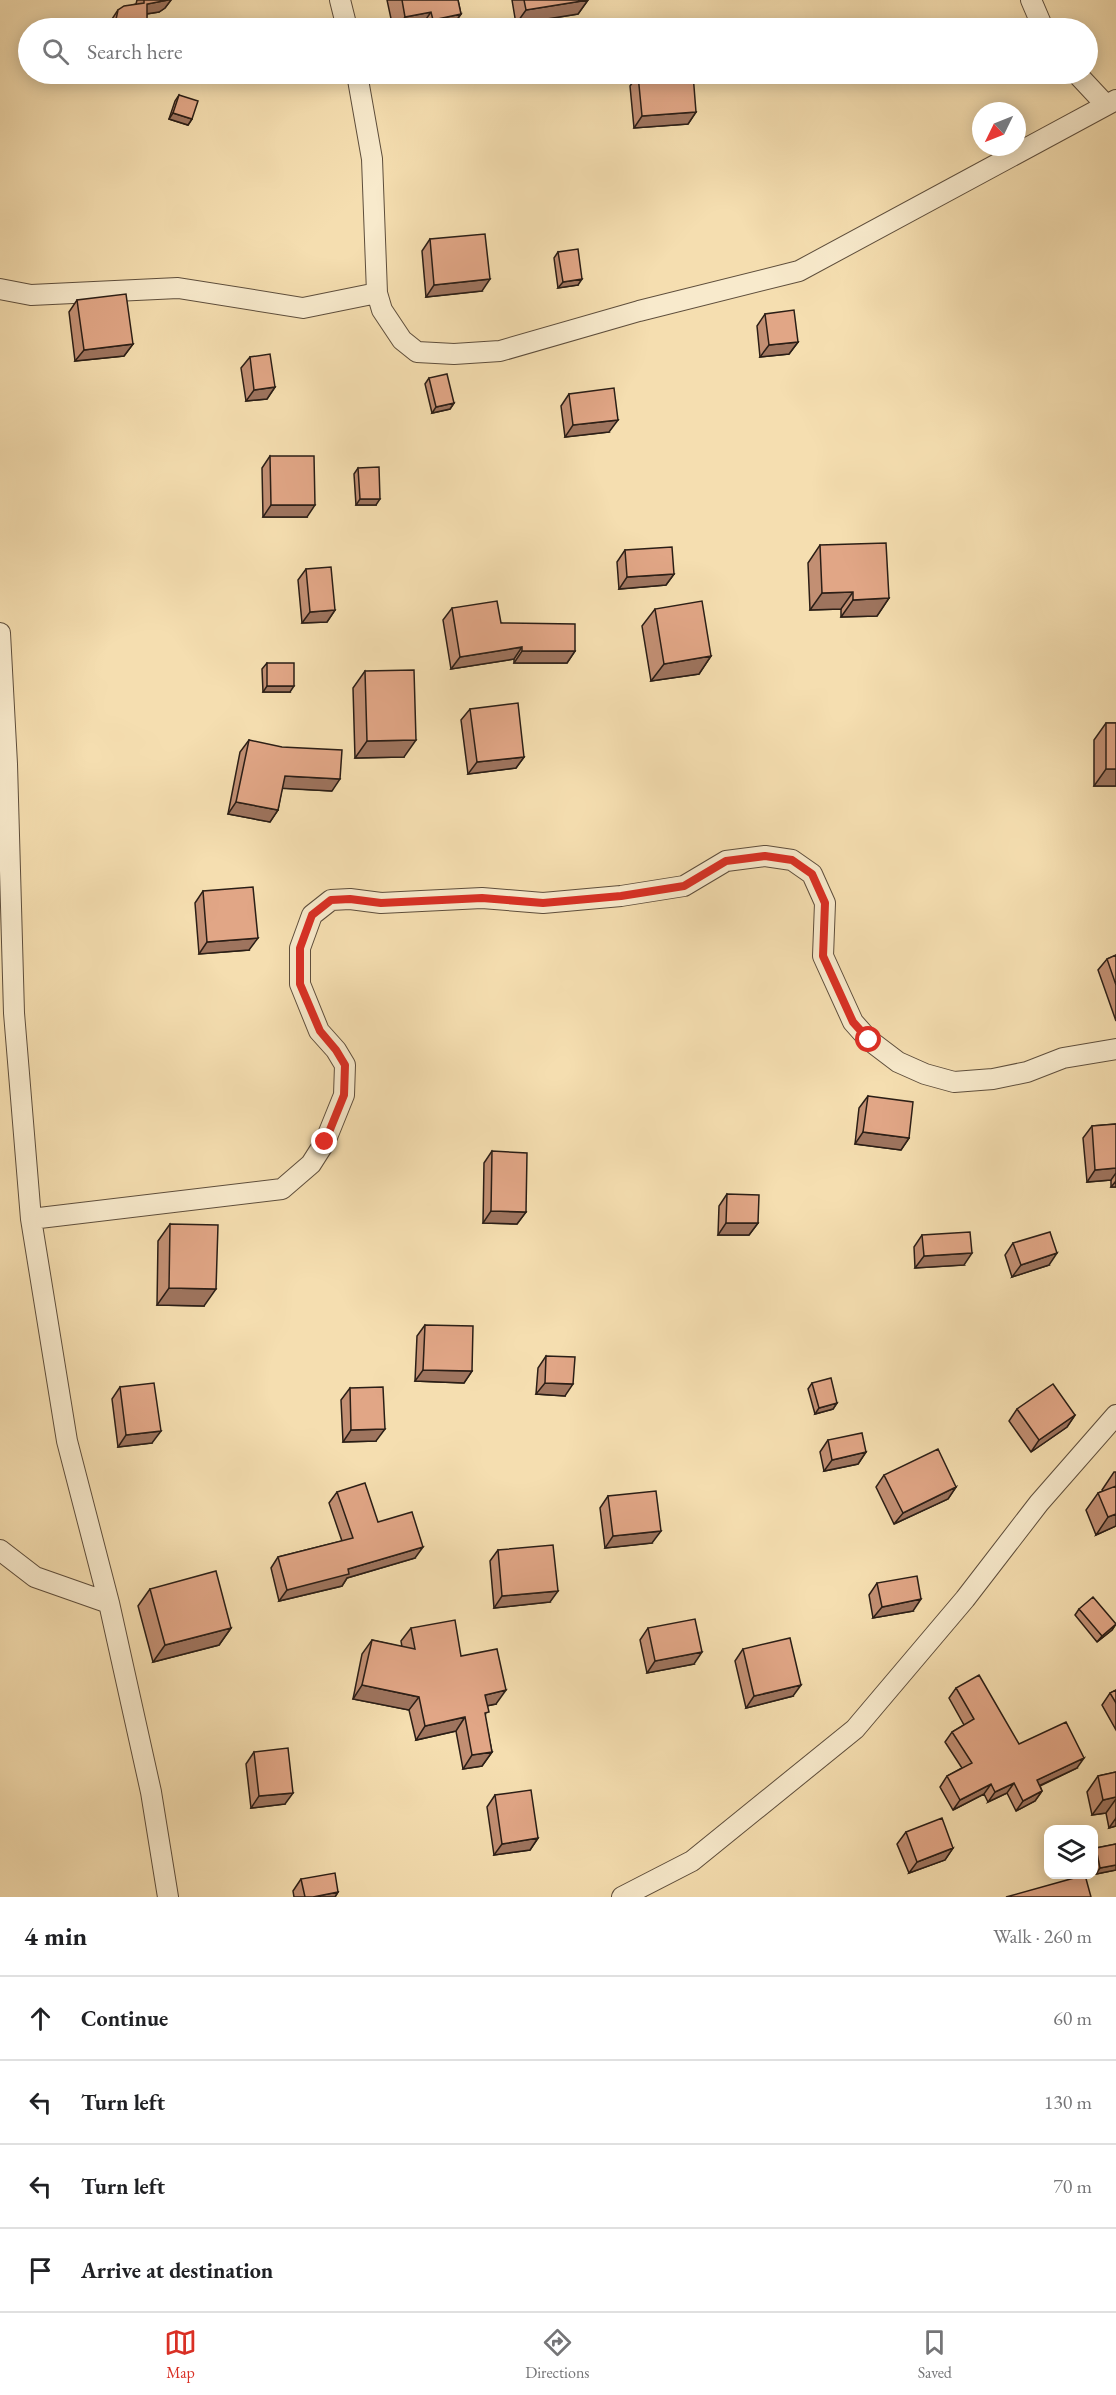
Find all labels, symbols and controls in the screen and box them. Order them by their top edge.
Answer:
search box [18,18,1098,84]
icon: search [39,35,72,68]
text: Search here [87,37,182,66]
north arrow [972,102,1026,156]
route start [855,1026,881,1052]
route end [311,1128,337,1154]
map controls [1044,1825,1098,1879]
button: layers [1044,1825,1098,1879]
text: 4 min [24,1919,87,1953]
text: Walk · 260 m [993,1923,1092,1949]
icon: ahead [24,2002,57,2035]
text: Continue [81,2004,168,2033]
text: 60 m [1053,2005,1092,2031]
icon: left [24,2086,57,2119]
text: Turn left [81,2088,165,2117]
text: 130 m [1044,2089,1092,2115]
icon: left [24,2170,57,2203]
text: Turn left [81,2172,165,2201]
text: 70 m [1053,2173,1092,2199]
icon: arrive [24,2254,57,2287]
text: Arrive at destination [81,2256,273,2285]
tab: Map [164,2326,197,2383]
tab: Directions [525,2326,590,2383]
tab: Saved [918,2326,952,2383]

